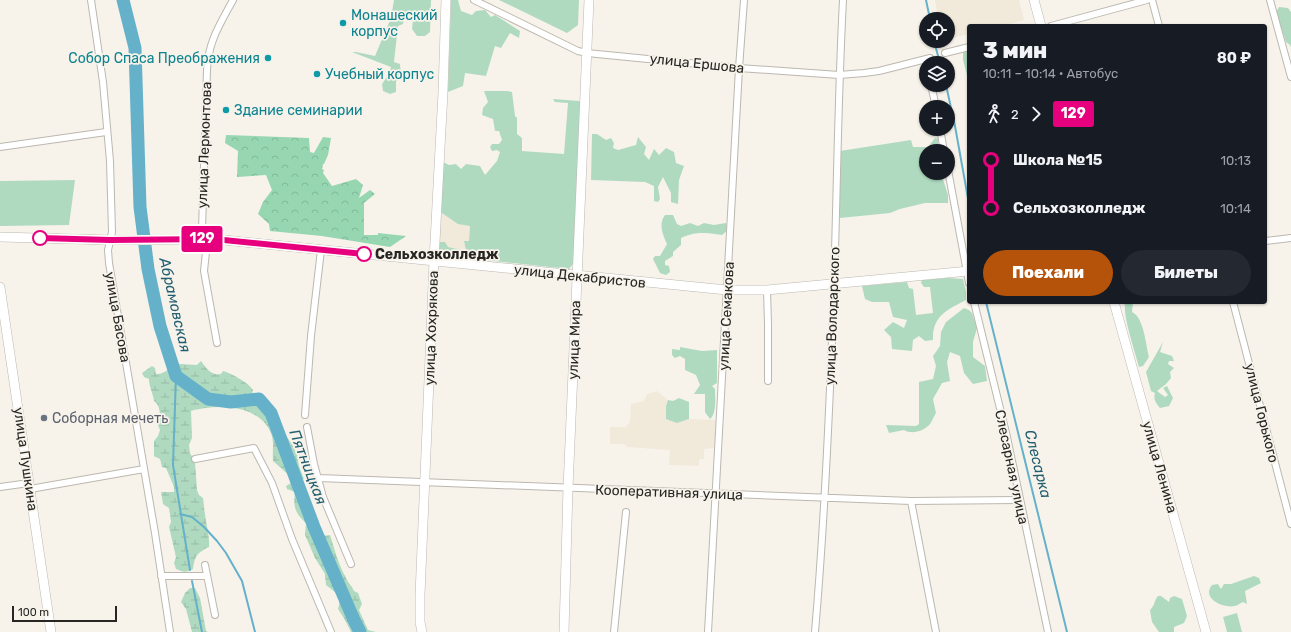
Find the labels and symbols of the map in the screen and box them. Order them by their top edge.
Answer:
place label: Монашеский корпус [351,7,438,40]
marker: Монашеский корпус [338,18,348,28]
place label: Собор Спаса Преображения [68,50,260,67]
street label: улица Ершова [649,50,745,77]
marker: Собор Спаса Преображения [263,53,273,63]
place label: Учебный корпус [325,66,435,83]
marker: Учебный корпус [312,69,322,79]
street label: улица Лермонтова [194,81,215,209]
place label: Здание семинарии [234,102,362,119]
marker: Здание семинарии [221,105,231,115]
line badge: 129 [179,226,225,252]
unlabelled marker [32,230,48,246]
marker: Сельхозколледж [356,246,372,262]
place label: Сельхозколледж [375,246,499,263]
street label: улица Володарского [822,247,843,385]
water label: Абрамовская [155,255,195,354]
street label: улица Декабристов [513,261,647,292]
street label: улица Семакова [715,261,738,371]
street label: улица Басова [101,270,134,364]
street label: улица Хохрякова [421,270,442,386]
street label: улица Мира [565,300,584,380]
street label: улица Горького [1241,362,1282,465]
street label: улица Пушкина [10,406,41,512]
street label: Слесарная улица [991,408,1032,526]
place label: Соборная мечеть [52,410,168,427]
marker: Соборная мечеть [39,413,49,423]
street label: улица Ленина [1138,419,1181,515]
water label: Пятницкая [285,427,331,507]
water label: Слесарка [1021,428,1055,500]
street label: Кооперативная улица [595,481,743,504]
scale bar [12,604,117,623]

